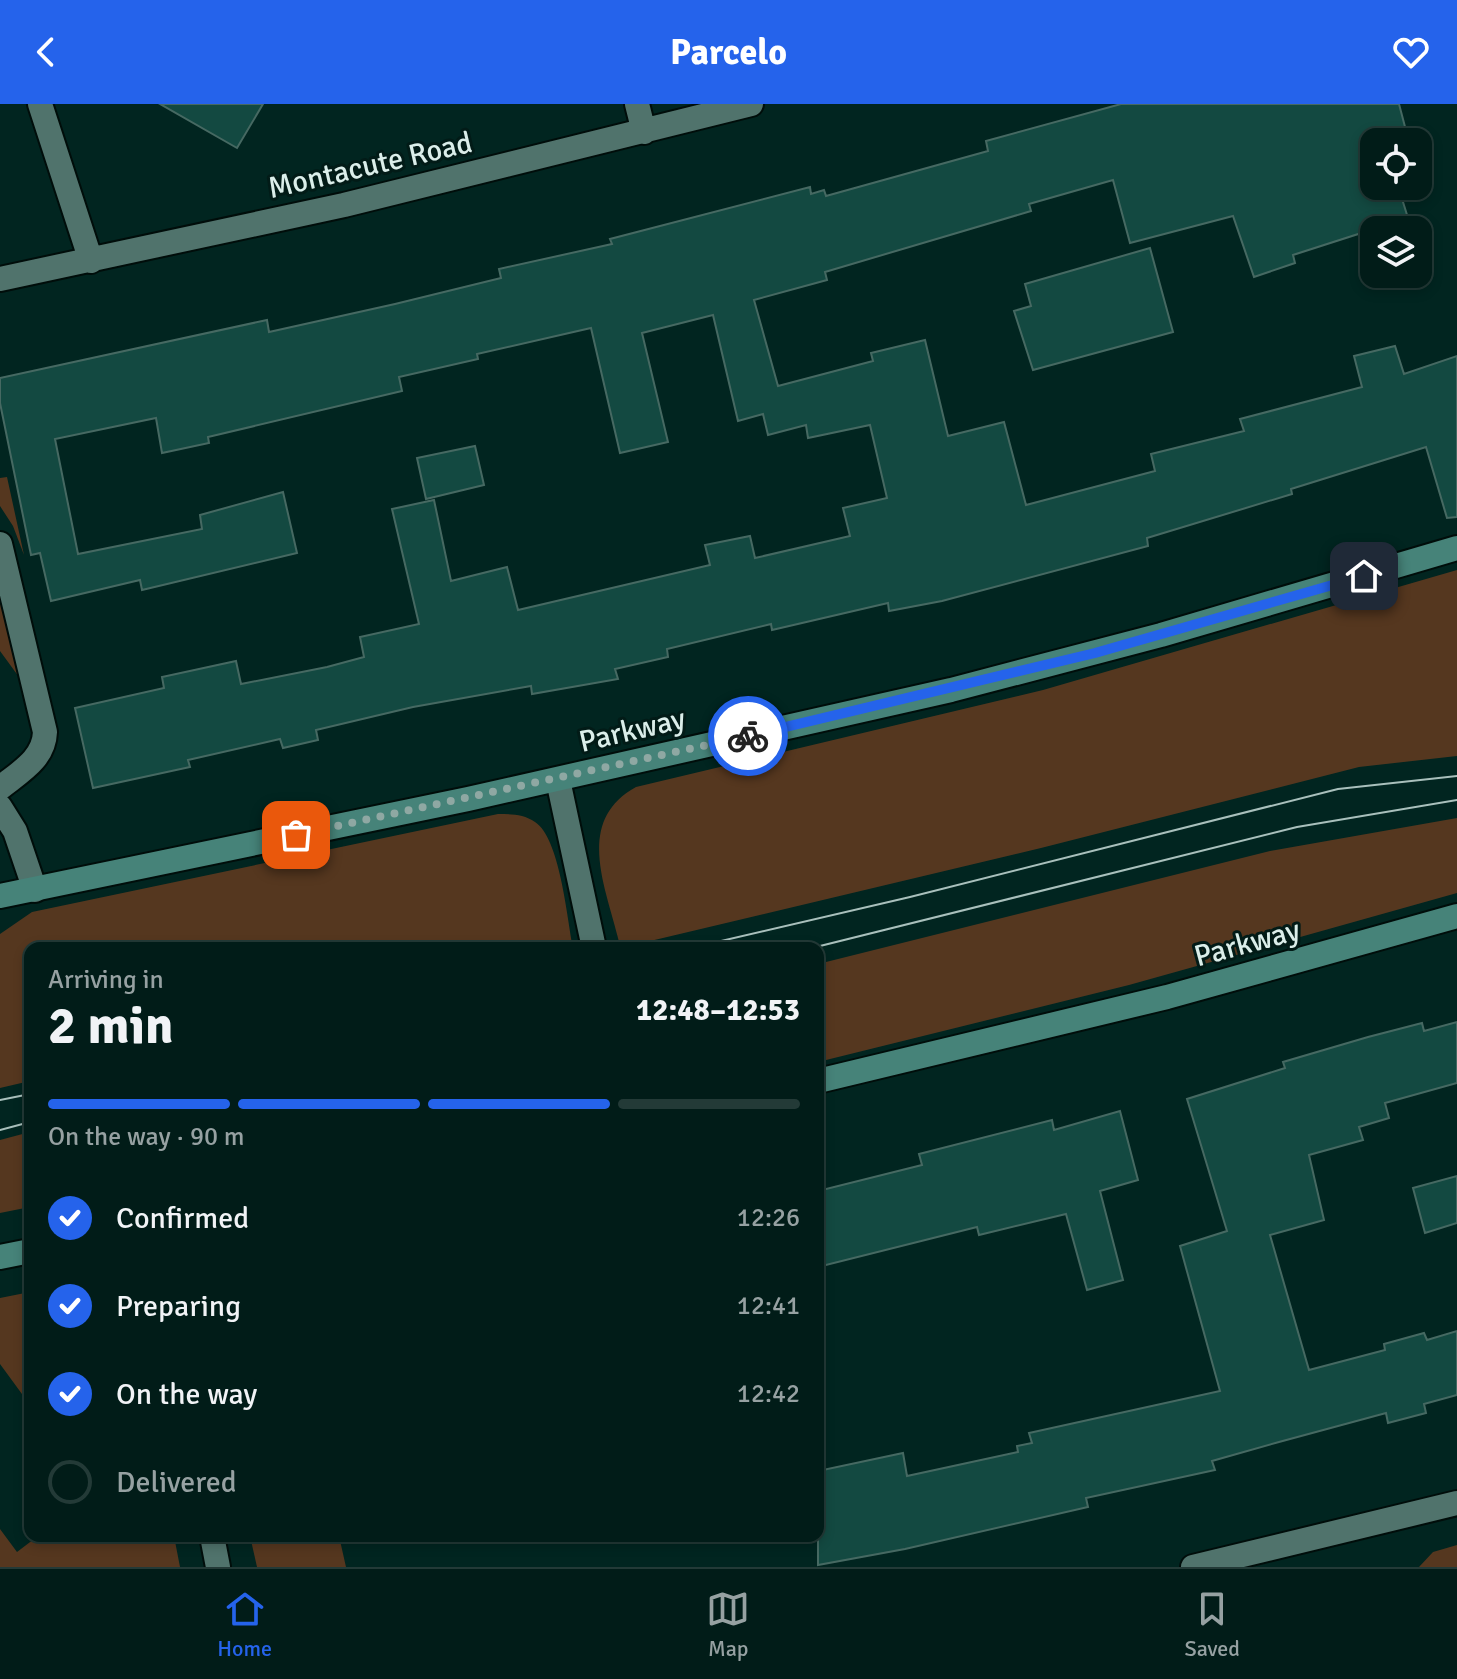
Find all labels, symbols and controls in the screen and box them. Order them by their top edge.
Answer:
icon: back [24,30,68,74]
text: Parcelo [670,30,787,75]
icon: heart [1389,30,1433,74]
street label: Montacute Road [264,124,476,207]
map controls [1360,128,1432,288]
button: locate [1360,128,1432,200]
button: layers [1360,216,1432,288]
pin [1330,542,1398,610]
icon: home [1342,554,1386,598]
courier [708,696,788,776]
street label: Parkway [575,700,689,761]
icon: bike [726,714,770,758]
pin [262,801,330,869]
icon: bag [274,813,318,857]
street label: Parkway [1190,912,1304,975]
text: Arriving in [48,964,164,996]
text: 12:48–12:53 [636,992,800,1029]
text: 2 min [48,994,174,1058]
text: On the way · 90 m [48,1121,244,1153]
icon: check [48,1196,92,1240]
text: Confirmed [116,1200,249,1237]
text: 12:26 [737,1202,800,1234]
icon: check [48,1284,92,1328]
text: Preparing [116,1288,241,1325]
text: 12:41 [737,1290,800,1322]
icon: check [48,1372,92,1416]
text: On the way [116,1376,257,1413]
text: 12:42 [737,1378,800,1410]
text: Delivered [116,1464,237,1501]
tab: Home [217,1587,272,1662]
tab: Map [706,1587,750,1662]
tab: Saved [1184,1587,1240,1662]

